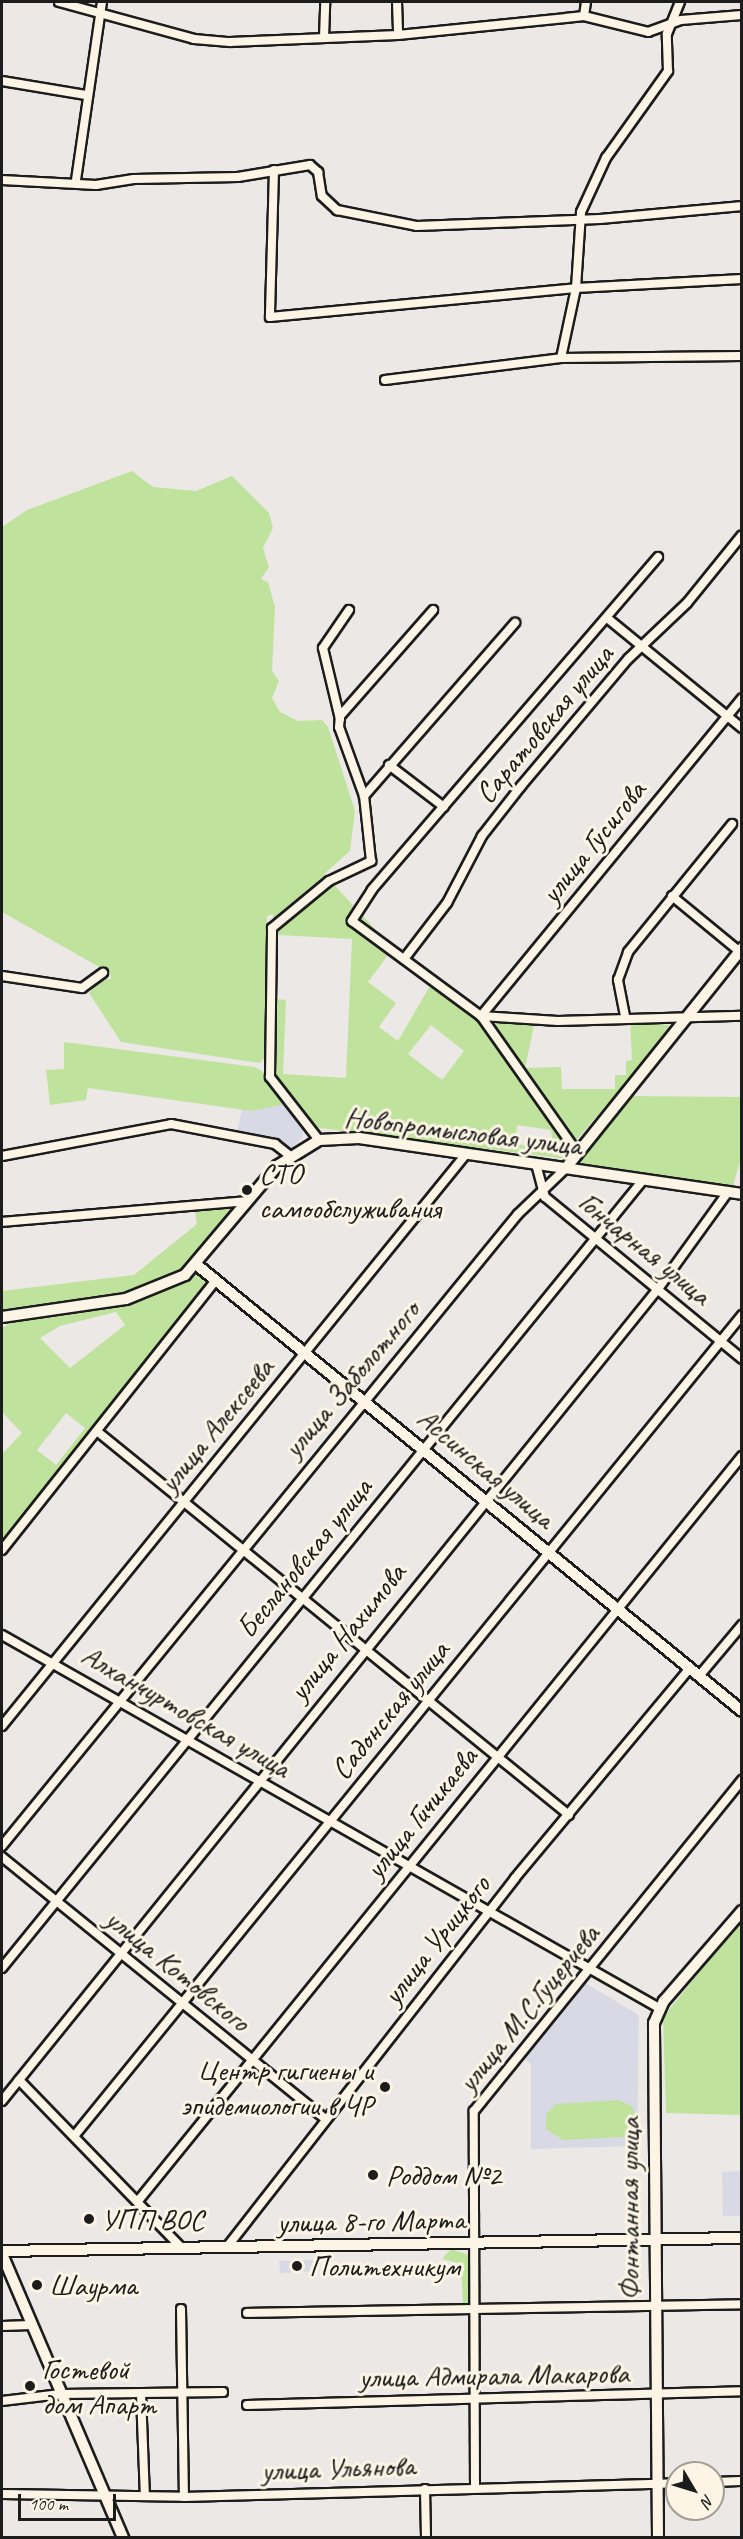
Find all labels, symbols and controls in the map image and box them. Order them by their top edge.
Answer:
street label: Саратовская улица [467,637,621,811]
street label: улица Гусигова [533,773,653,911]
street label: Новопромысловая улица [343,1099,583,1163]
place label: СТО самообслуживания [259,1155,441,1226]
marker: СТО самообслуживания [240,1183,254,1197]
street label: Гончарная улица [570,1183,720,1313]
street label: улица Заболотного [276,1294,426,1464]
street label: улица Алексеева [150,1350,282,1500]
street label: Ассинская улица [410,1400,562,1536]
street label: Беслановская улица [228,1470,380,1646]
street label: улица Нахимова [280,1555,414,1709]
street label: Садонская улица [322,1632,458,1788]
street label: Алханчуртовская улица [74,1636,298,1786]
street label: улица Гичикаева [357,1740,485,1886]
street label: улица Урицкого [375,1868,497,2012]
street label: улица Котовского [99,1901,257,2039]
street label: улица М.С.Гуцериева [449,1917,607,2099]
place label: Центр гигиены и эпидемиологии в ЧР [181,2052,373,2122]
marker: Центр гигиены и эпидемиологии в ЧР [378,2080,392,2094]
street label: Фонтанная улица [611,2116,647,2302]
place label: Роддом №2 [386,2157,501,2193]
marker: Роддом №2 [364,2166,382,2184]
place label: УПП ВОС [101,2201,204,2237]
street label: улица 8-го Марта [276,2201,466,2241]
marker: УПП ВОС [82,2212,96,2226]
place label: Политехникум [309,2248,460,2284]
marker: Политехникум [290,2259,304,2273]
place label: Шаурма [49,2267,137,2303]
marker: Шаурма [30,2278,44,2292]
place label: Гостевой дом Апарт [42,2351,156,2422]
street label: улица Адмирала Макарова [356,2355,632,2395]
marker: Гостевой дом Апарт [23,2379,37,2393]
street label: улица Ульянова [261,2447,415,2489]
north arrow [665,2461,725,2521]
scale bar [21,2482,118,2520]
text: N [697,2491,719,2511]
text: 100 m [29,2493,68,2515]

